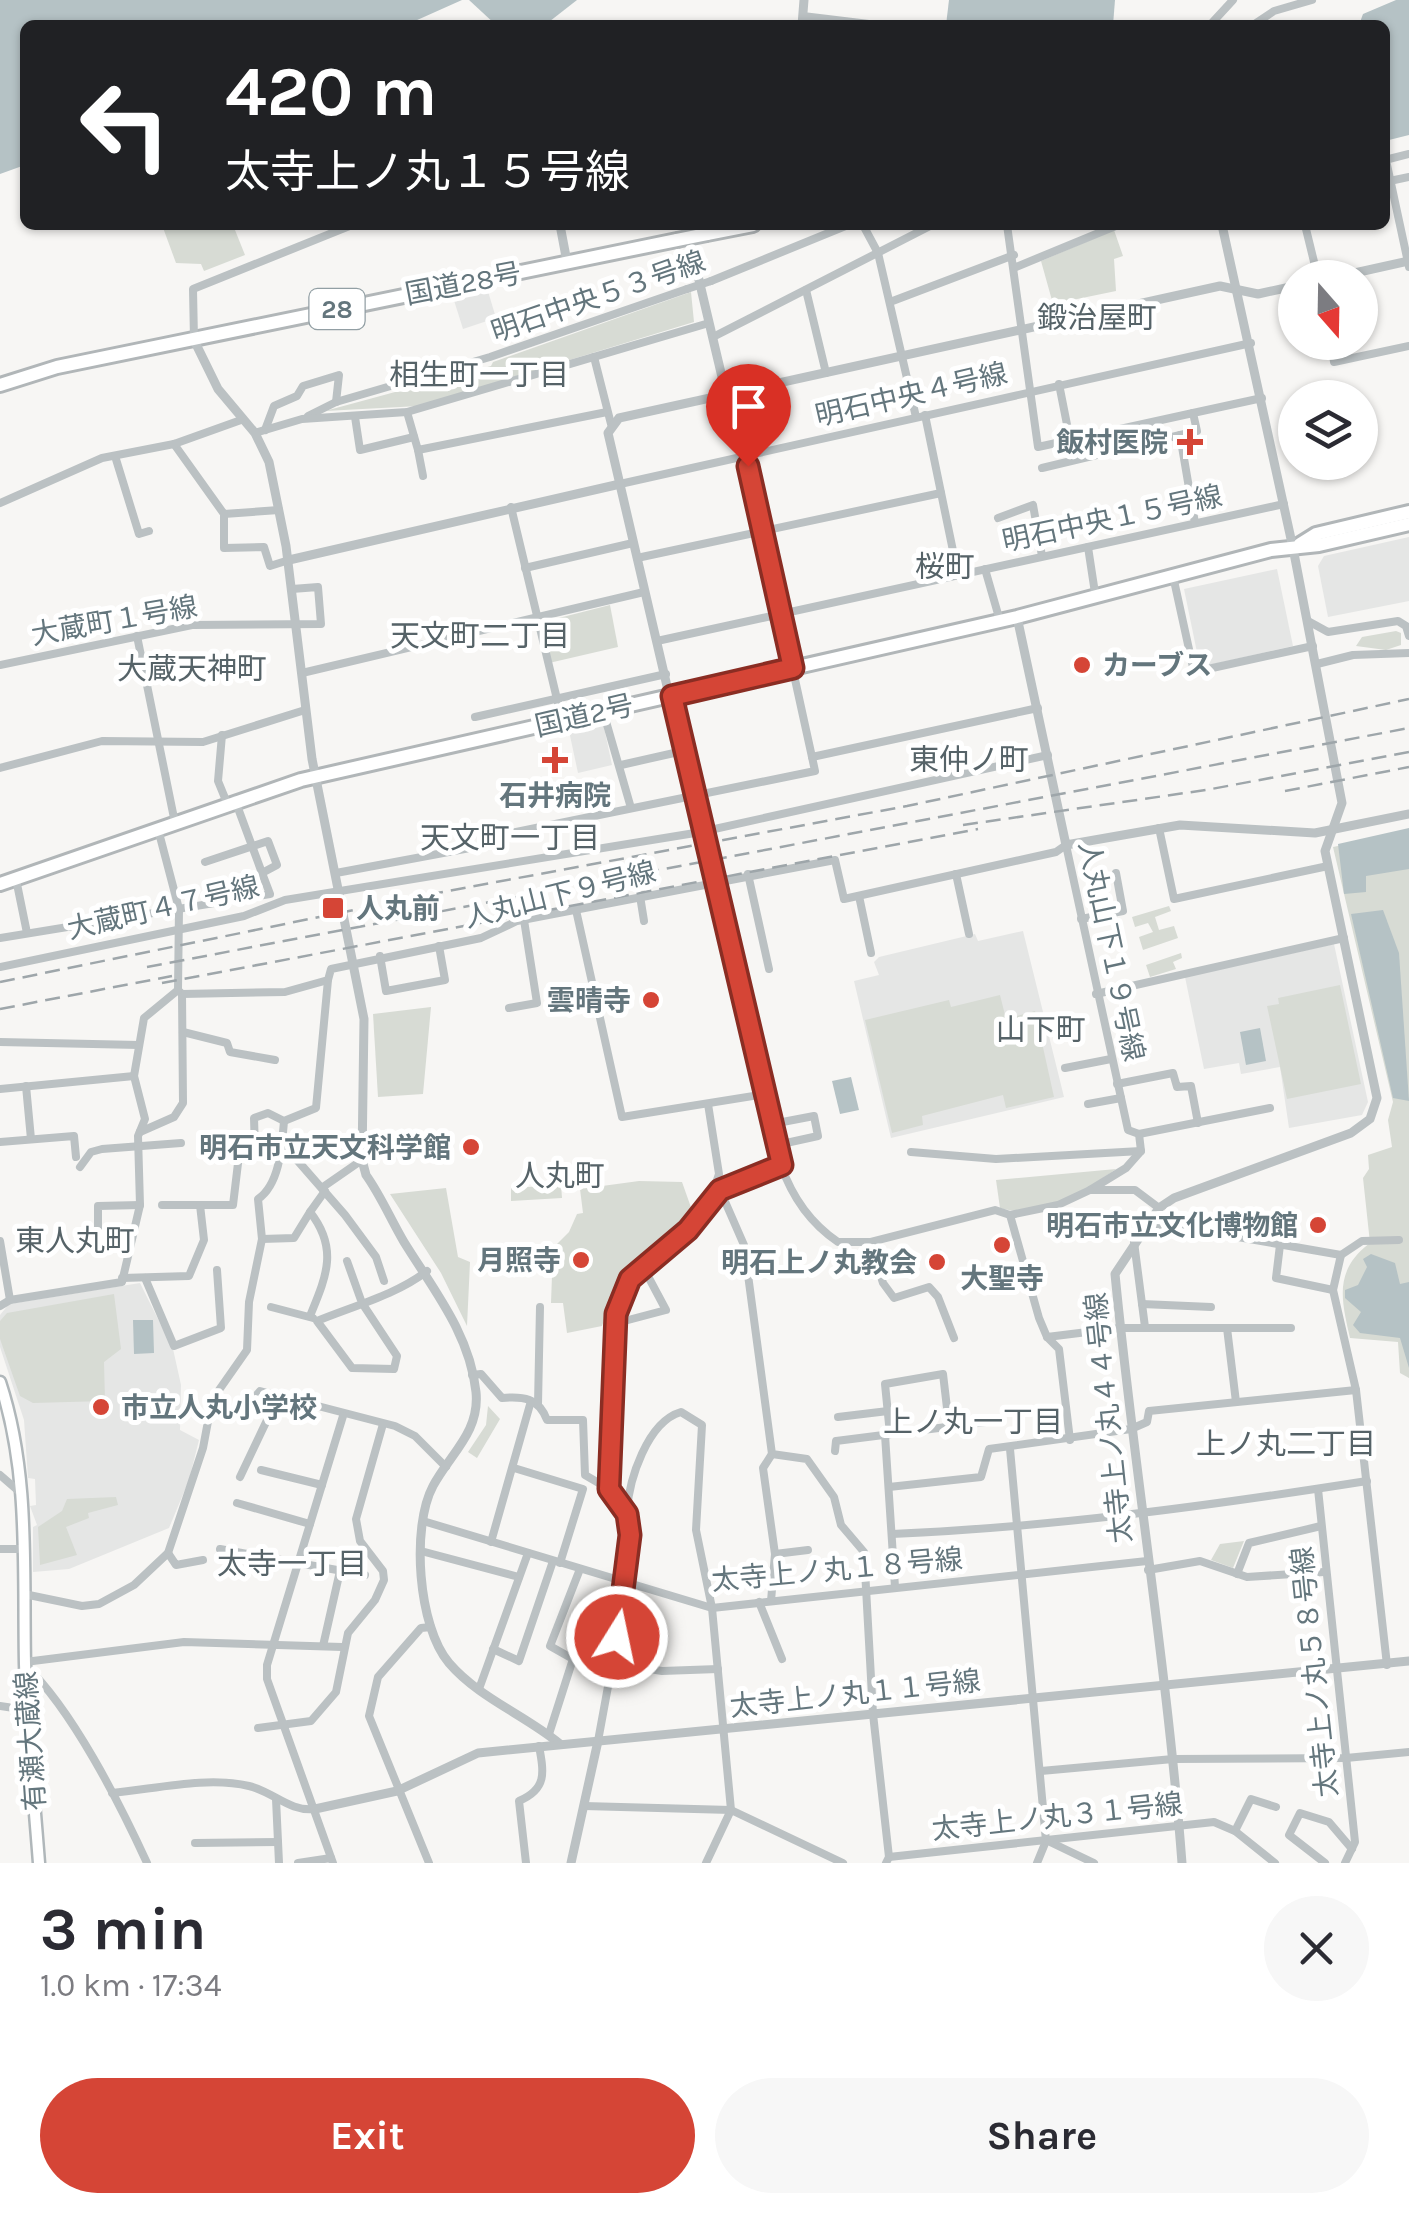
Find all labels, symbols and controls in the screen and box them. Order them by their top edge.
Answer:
text: 420 m [225,51,437,133]
icon: left [60,60,190,190]
text: 太寺上ノ丸１５号線 [225,146,630,198]
street label: 明石中央５３号線 [487,244,709,349]
street label: 国道28号 [402,256,524,311]
north arrow [1278,260,1378,360]
map controls [1278,260,1378,480]
road number: 28 [310,289,364,329]
district label: 鍛治屋町 [1037,300,1157,336]
street label: 明石中央４号線 [812,356,1010,433]
district label: 相生町一丁目 [389,357,569,393]
pin [706,364,791,467]
icon: arrive [721,379,776,434]
button: layers [1278,380,1378,480]
place label: 飯村医院 [1056,426,1168,459]
marker: 飯村医院 [1177,429,1203,455]
street label: 明石中央１５号線 [999,479,1225,558]
district label: 桜町 [915,549,975,585]
street label: 大蔵町１号線 [28,590,200,651]
district label: 天文町二丁目 [390,618,570,654]
place label: カーブス [1102,649,1212,682]
district label: 大蔵天神町 [117,651,267,687]
marker: カーブス [1071,654,1093,676]
street label: 国道2号 [532,688,637,743]
district label: 東仲ノ町 [909,742,1029,778]
marker: 石井病院 [542,747,568,773]
place label: 石井病院 [499,779,611,812]
district label: 天文町一丁目 [420,820,600,856]
street label: 人丸山下１９号線 [1072,838,1151,1064]
street label: 人丸山下９号線 [461,855,659,934]
street label: 大蔵町４７号線 [64,869,262,946]
place label: 人丸前 [356,892,440,925]
marker: 人丸前 [320,895,346,921]
place label: 雲晴寺 [547,984,631,1017]
marker: 雲晴寺 [640,989,662,1011]
district label: 山下町 [996,1012,1086,1048]
place label: 明石市立天文科学館 [199,1131,451,1164]
marker: 明石市立天文科学館 [460,1136,482,1158]
district label: 人丸町 [515,1158,605,1194]
place label: 明石市立文化博物館 [1046,1209,1298,1242]
marker: 明石市立文化博物館 [1307,1214,1329,1236]
district label: 東人丸町 [15,1223,135,1259]
marker: 大聖寺 [991,1234,1013,1256]
place label: 月照寺 [477,1244,561,1277]
place label: 明石上ノ丸教会 [721,1246,917,1279]
marker: 月照寺 [570,1249,592,1271]
marker: 明石上ノ丸教会 [926,1251,948,1273]
place label: 大聖寺 [960,1262,1044,1295]
street label: 太寺上ノ丸４４号線 [1079,1291,1138,1545]
place label: 市立人丸小学校 [121,1391,317,1424]
marker: 市立人丸小学校 [90,1396,112,1418]
district label: 上ノ丸一丁目 [883,1404,1063,1440]
district label: 上ノ丸二丁目 [1196,1426,1376,1462]
street label: 太寺上ノ丸１８号線 [710,1542,964,1597]
street label: 太寺上ノ丸５８号線 [1285,1545,1344,1799]
district label: 太寺一丁目 [217,1546,367,1582]
position arrow [565,1585,669,1689]
street label: 太寺上ノ丸１１号線 [728,1664,982,1723]
street label: 有瀬大蔵線 [9,1670,52,1812]
street label: 太寺上ノ丸３１号線 [930,1787,1184,1846]
text: 3 min [40,1894,207,1964]
button: close [1264,1896,1369,2001]
text: 1.0 km · 17:34 [40,1967,222,2004]
button: Exit [40,2078,695,2193]
button: Share [715,2078,1369,2193]

